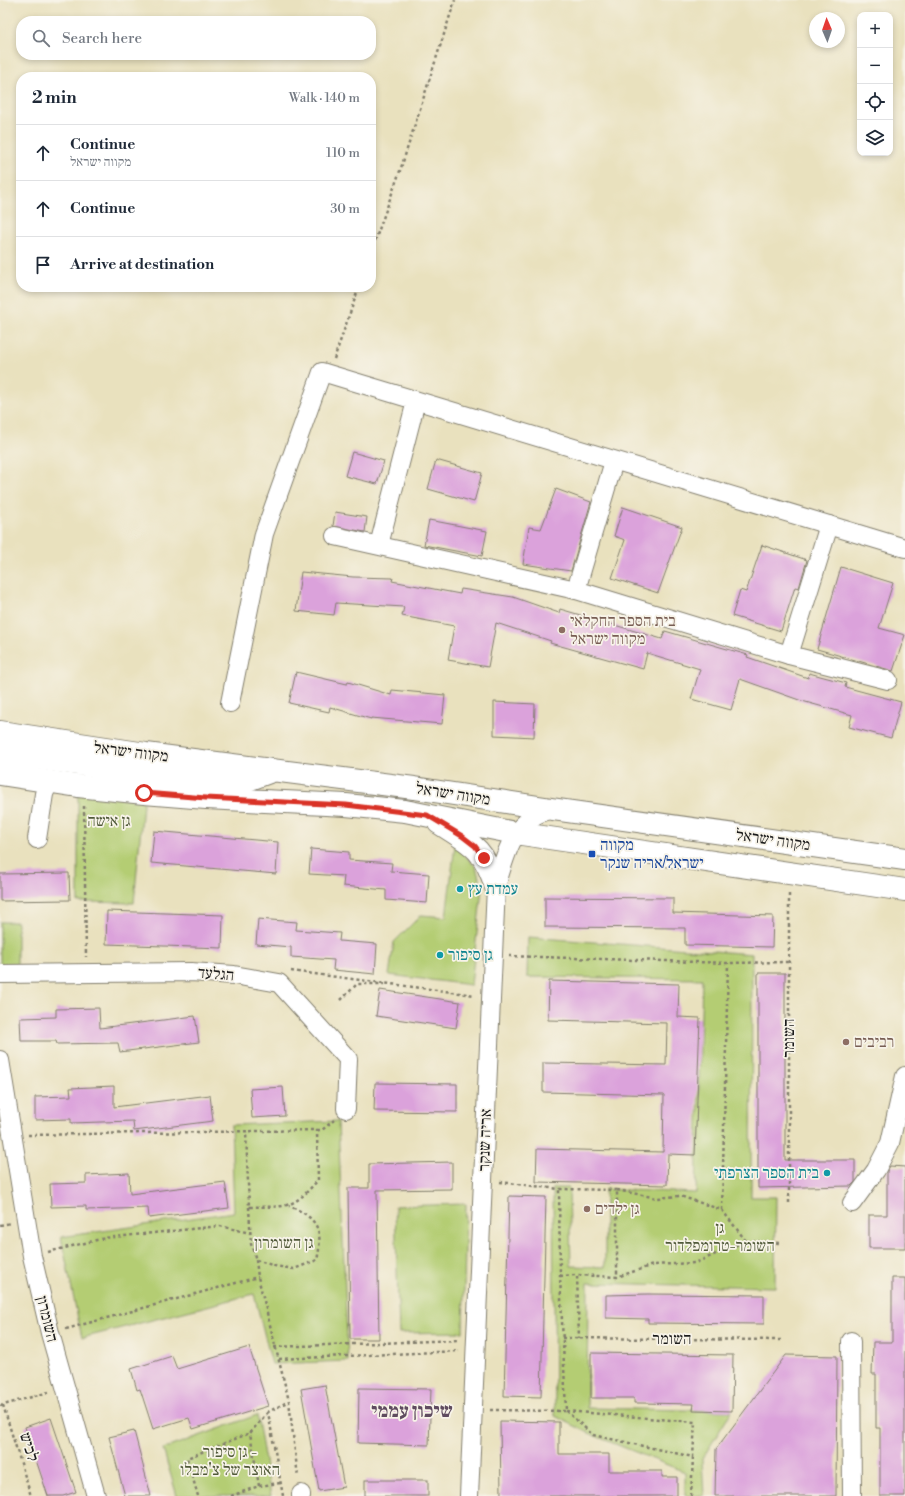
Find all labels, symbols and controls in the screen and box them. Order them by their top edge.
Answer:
north arrow [809,12,845,48]
map controls [857,12,893,156]
button: + [857,12,893,48]
search box [16,16,376,60]
icon: search [30,27,52,49]
text: Search here [62,29,142,48]
button: − [857,48,893,84]
button: locate [857,84,893,120]
text: 2 min [32,87,77,109]
text: Walk · 140 m [289,90,360,106]
button: layers [857,120,893,156]
text: Continue [70,135,135,154]
icon: ahead [32,142,54,164]
text: 110 m [326,145,360,161]
text: מקווה ישראל [70,154,131,170]
icon: ahead [32,198,54,220]
text: Continue [70,199,135,218]
text: 30 m [330,201,360,217]
icon: arrive [32,254,54,276]
text: Arrive at destination [70,255,214,274]
place label: בית הספר החקלאי מקווה ישראל [570,611,676,649]
marker: בית הספר החקלאי מקווה ישראל [557,625,567,635]
street label: מקווה ישראל [92,737,170,767]
street label: מקווה ישראל [414,778,492,810]
route start [135,784,153,802]
park label: גן אישה [87,811,131,831]
street label: מקווה ישראל [734,825,812,855]
place label: מקווה ישראל/אריה שנקר [600,835,704,873]
route end [475,849,493,867]
marker: מקווה ישראל/אריה שנקר [587,849,597,859]
place label: עמדת עץ [468,879,518,899]
marker: עמדת עץ [455,884,465,894]
place label: גן סיפור [448,945,493,965]
marker: גן סיפור [435,950,445,960]
street label: הגלעד [197,962,235,986]
street label: השומר [779,1019,799,1057]
place label: רביבים [854,1032,894,1052]
marker: רביבים [841,1037,851,1047]
street label: אריה שנקר [474,1108,496,1172]
place label: בית הספר הצרפתי [714,1163,819,1183]
marker: בית הספר הצרפתי [822,1168,832,1178]
place label: גן ילדים [595,1199,640,1219]
marker: גן ילדים [582,1204,592,1214]
park label: גן השומר-טרומפלדור [665,1218,775,1256]
park label: גן השומרון [254,1233,314,1253]
street label: השומרון [32,1294,62,1344]
street label: השומר [653,1329,691,1349]
district label: שיכון עממי [371,1399,453,1424]
street label: לכיש [15,1430,43,1464]
park label: גן סיפור - האוצר של צ'מבלו [180,1442,280,1480]

